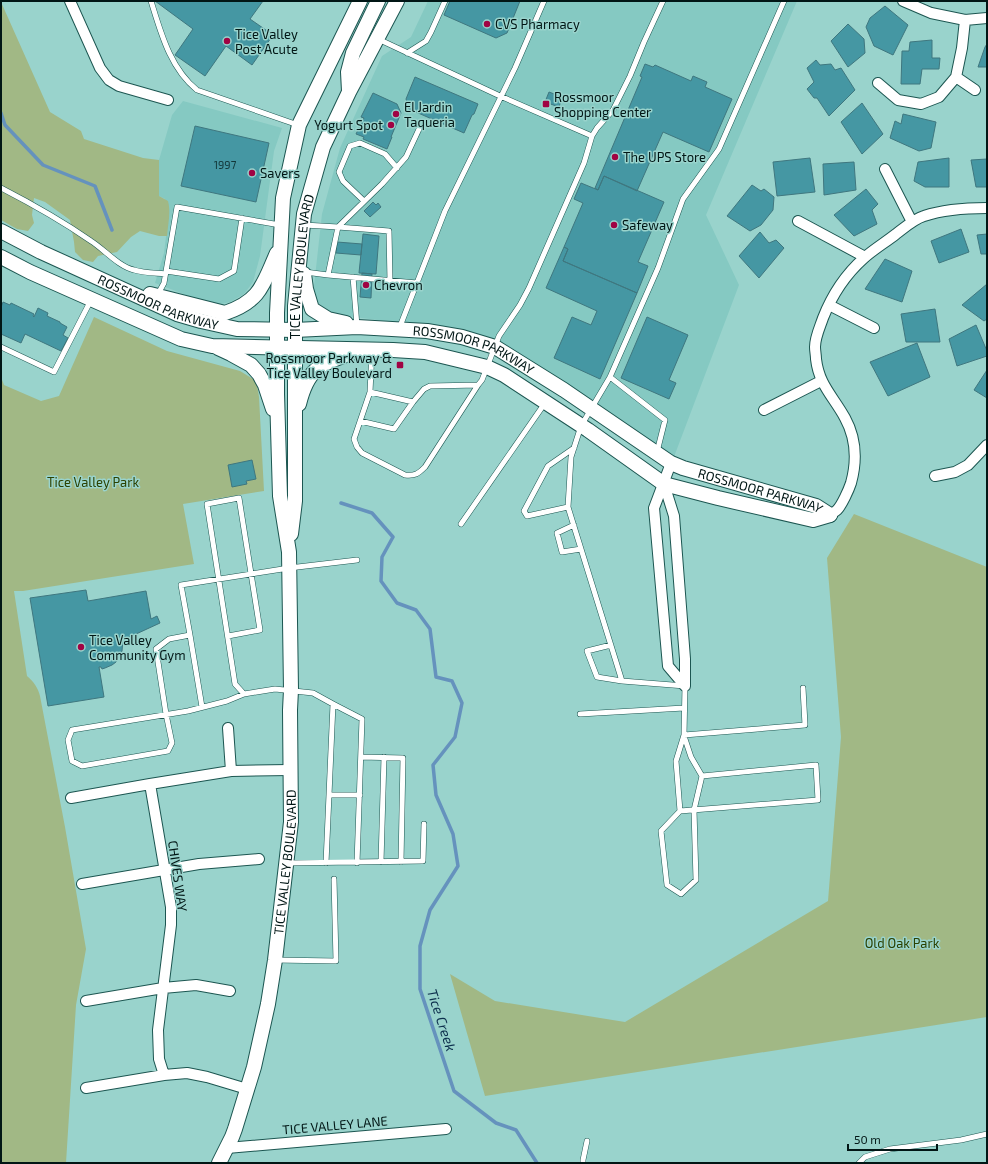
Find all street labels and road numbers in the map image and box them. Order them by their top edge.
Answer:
street label: TICE VALLEY BOULEVARD [287,192,317,339]
street label: ROSSMOOR PARKWAY [95,271,221,333]
street label: ROSSMOOR PARKWAY [412,322,538,378]
street label: ROSSMOOR PARKWAY [696,465,826,517]
street label: TICE VALLEY BOULEVARD [270,789,299,936]
street label: CHIVES WAY [165,839,191,913]
street label: TICE VALLEY LANE [282,1112,388,1138]

